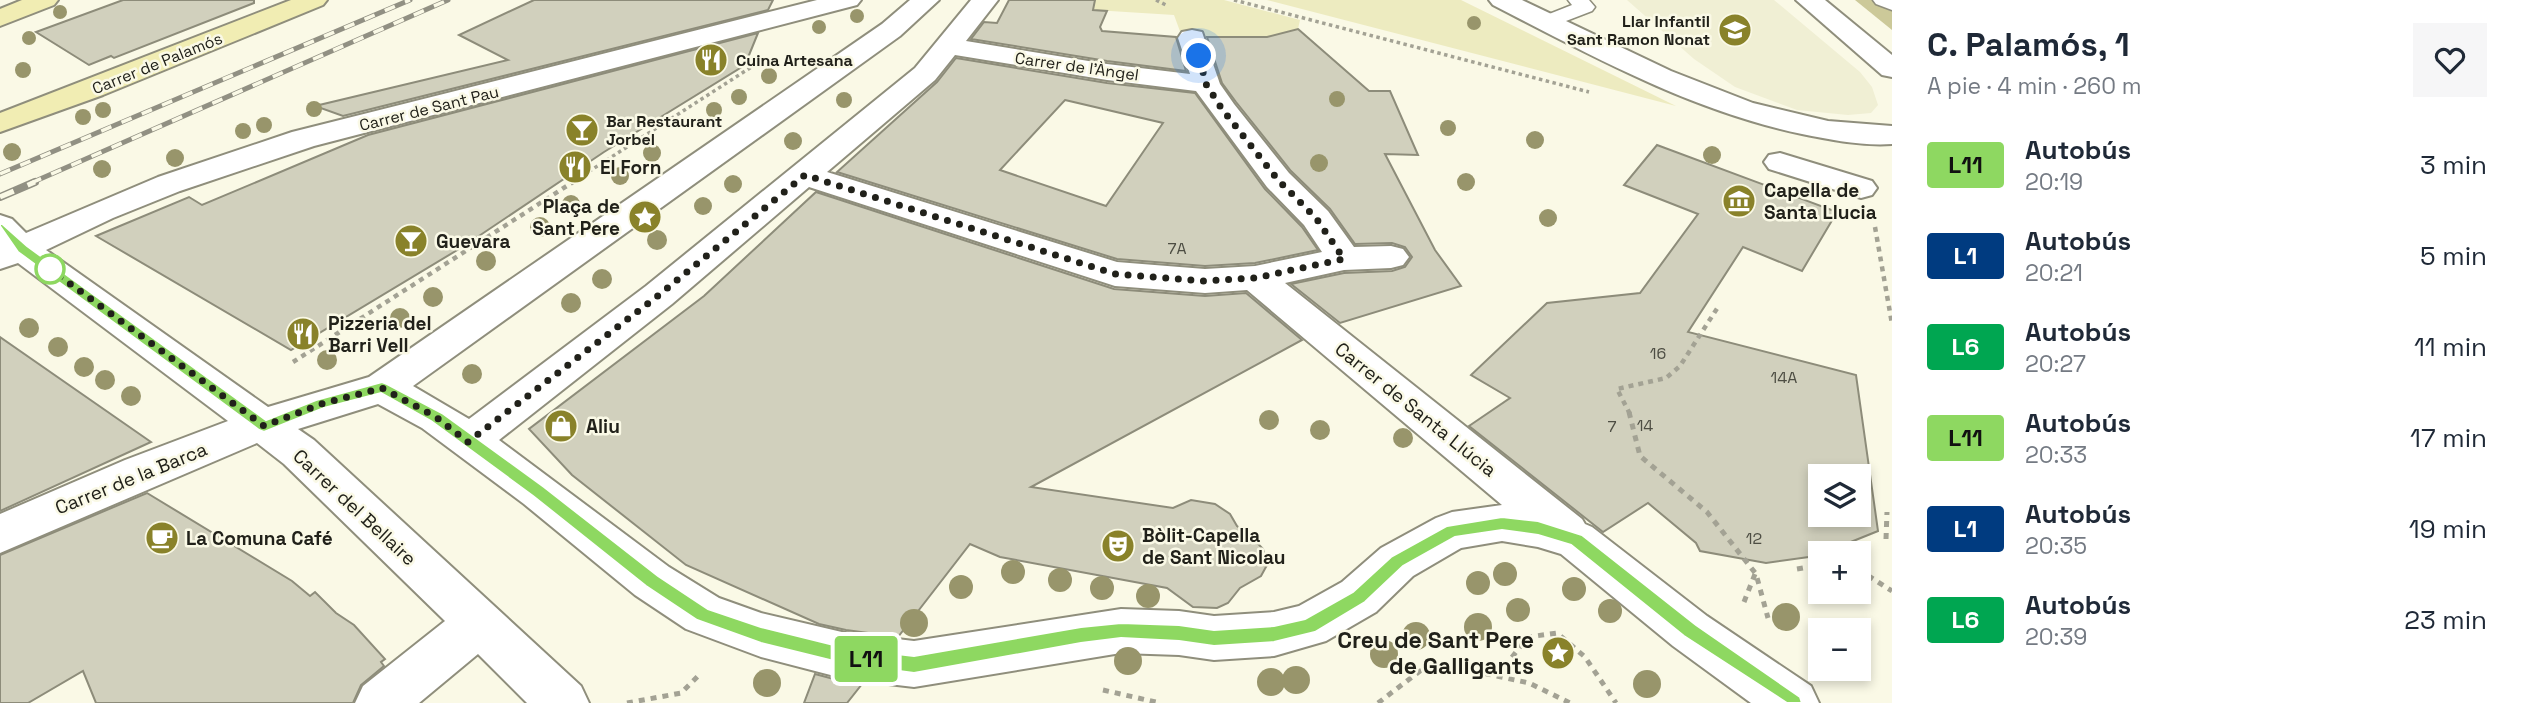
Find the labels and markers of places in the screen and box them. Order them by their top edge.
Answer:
place label: Llar Infantil Sant Ramon Nonat [1567,11,1710,50]
school or university icon: Llar Infantil Sant Ramon Nonat [1716,11,1754,49]
restaurant icon: Cuina Artesana [692,41,730,79]
place label: Cuina Artesana [736,50,853,71]
bar icon: Bar Restaurant Jorbel [563,111,601,149]
place label: Bar Restaurant Jorbel [606,111,722,150]
restaurant icon: El Forn [556,148,594,186]
place label: El Forn [600,155,661,180]
place label: Capella de Santa Llucia [1764,178,1877,225]
museum icon: Capella de Santa Llucia [1720,182,1758,220]
place label: Plaça de Sant Pere [532,194,620,241]
place icon: Plaça de Sant Pere [626,198,664,236]
bar icon: Guevara [392,222,430,260]
place label: Guevara [436,229,510,254]
unlabelled marker [35,254,65,284]
place label: Pizzeria del Barri Vell [328,311,432,358]
restaurant icon: Pizzeria del Barri Vell [284,315,322,353]
shop icon: Aliu [542,407,580,445]
place label: Aliu [586,414,620,439]
cafe icon: La Comuna Café [143,519,181,557]
place label: Bòlit-Capella de Sant Nicolau [1142,523,1285,570]
place label: La Comuna Café [186,526,333,551]
theatre icon: Bòlit-Capella de Sant Nicolau [1099,527,1137,565]
place label: Creu de Sant Pere de Galligants [1337,625,1534,681]
place icon: Creu de Sant Pere de Galligants [1539,634,1577,672]

